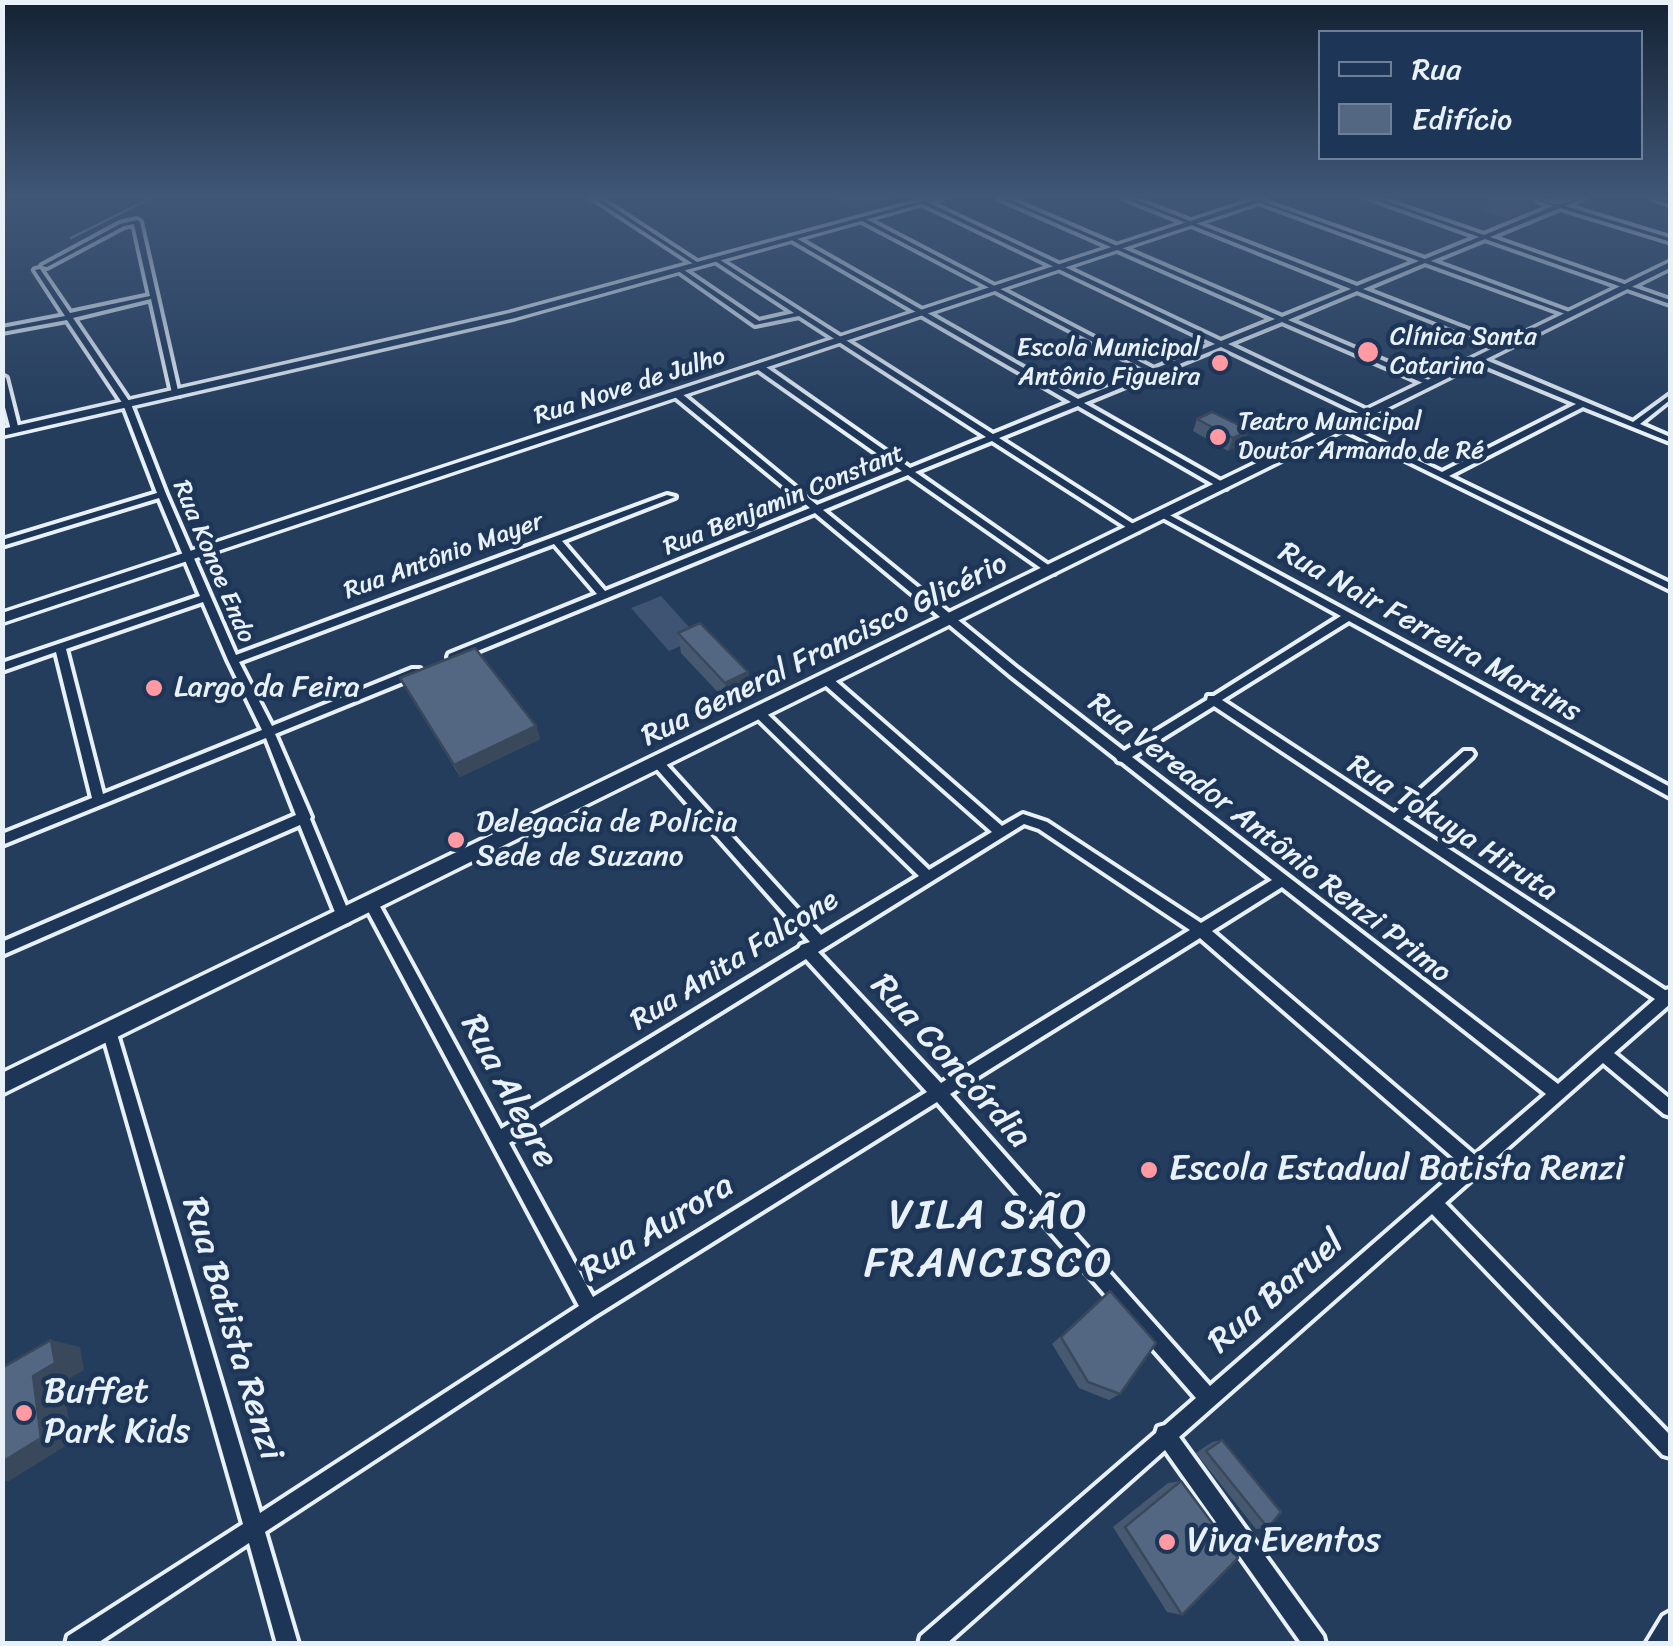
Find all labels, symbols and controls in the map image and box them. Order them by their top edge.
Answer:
legend [1318,30,1643,160]
text: Rua [1412,42,1461,96]
text: Edifício [1412,92,1512,146]
place label: Clínica Santa Catarina [1390,323,1537,382]
place label: Escola Municipal Antônio Figueira [1017,334,1200,393]
marker: Clínica Santa Catarina [1355,339,1381,365]
street label: Rua Nove de Julho [531,342,729,432]
marker: Escola Municipal Antônio Figueira [1209,352,1231,374]
place label: Teatro Municipal Doutor Armando de Ré [1238,408,1484,467]
marker: Teatro Municipal Doutor Armando de Ré [1207,426,1229,448]
street label: Rua Benjamin Constant [659,439,909,563]
street label: Rua Konoe Endo [165,476,261,648]
street label: Rua Antônio Mayer [340,507,548,607]
street label: Rua Nair Ferreira Martins [1272,535,1586,731]
street label: Rua General Francisco Glicério [636,547,1014,755]
place label: Largo da Feira [174,670,359,706]
marker: Largo da Feira [143,677,165,699]
street label: Rua Vereador Antônio Renzi Primo [1080,686,1458,992]
street label: Rua Tokuya Hiruta [1340,748,1564,910]
place label: Delegacia de Polícia Sede de Suzano [476,805,737,876]
marker: Delegacia de Polícia Sede de Suzano [445,829,467,851]
street label: Rua Anita Falcone [624,883,846,1039]
street label: Rua Concórdia [861,966,1039,1158]
street label: Rua Alegre [450,1008,566,1176]
place label: Escola Estadual Batista Renzi [1169,1149,1625,1191]
marker: Escola Estadual Batista Renzi [1138,1159,1160,1181]
street label: Rua Aurora [574,1166,742,1292]
district label: VILA SÃO FRANCISCO [866,1192,1112,1290]
street label: Rua Batista Renzi [171,1193,291,1465]
street label: Rua Baruel [1200,1223,1354,1363]
place label: Buffet Park Kids [44,1372,190,1454]
marker: Buffet Park Kids [13,1402,35,1424]
place label: Viva Eventos [1187,1521,1381,1563]
marker: Viva Eventos [1156,1531,1178,1553]

